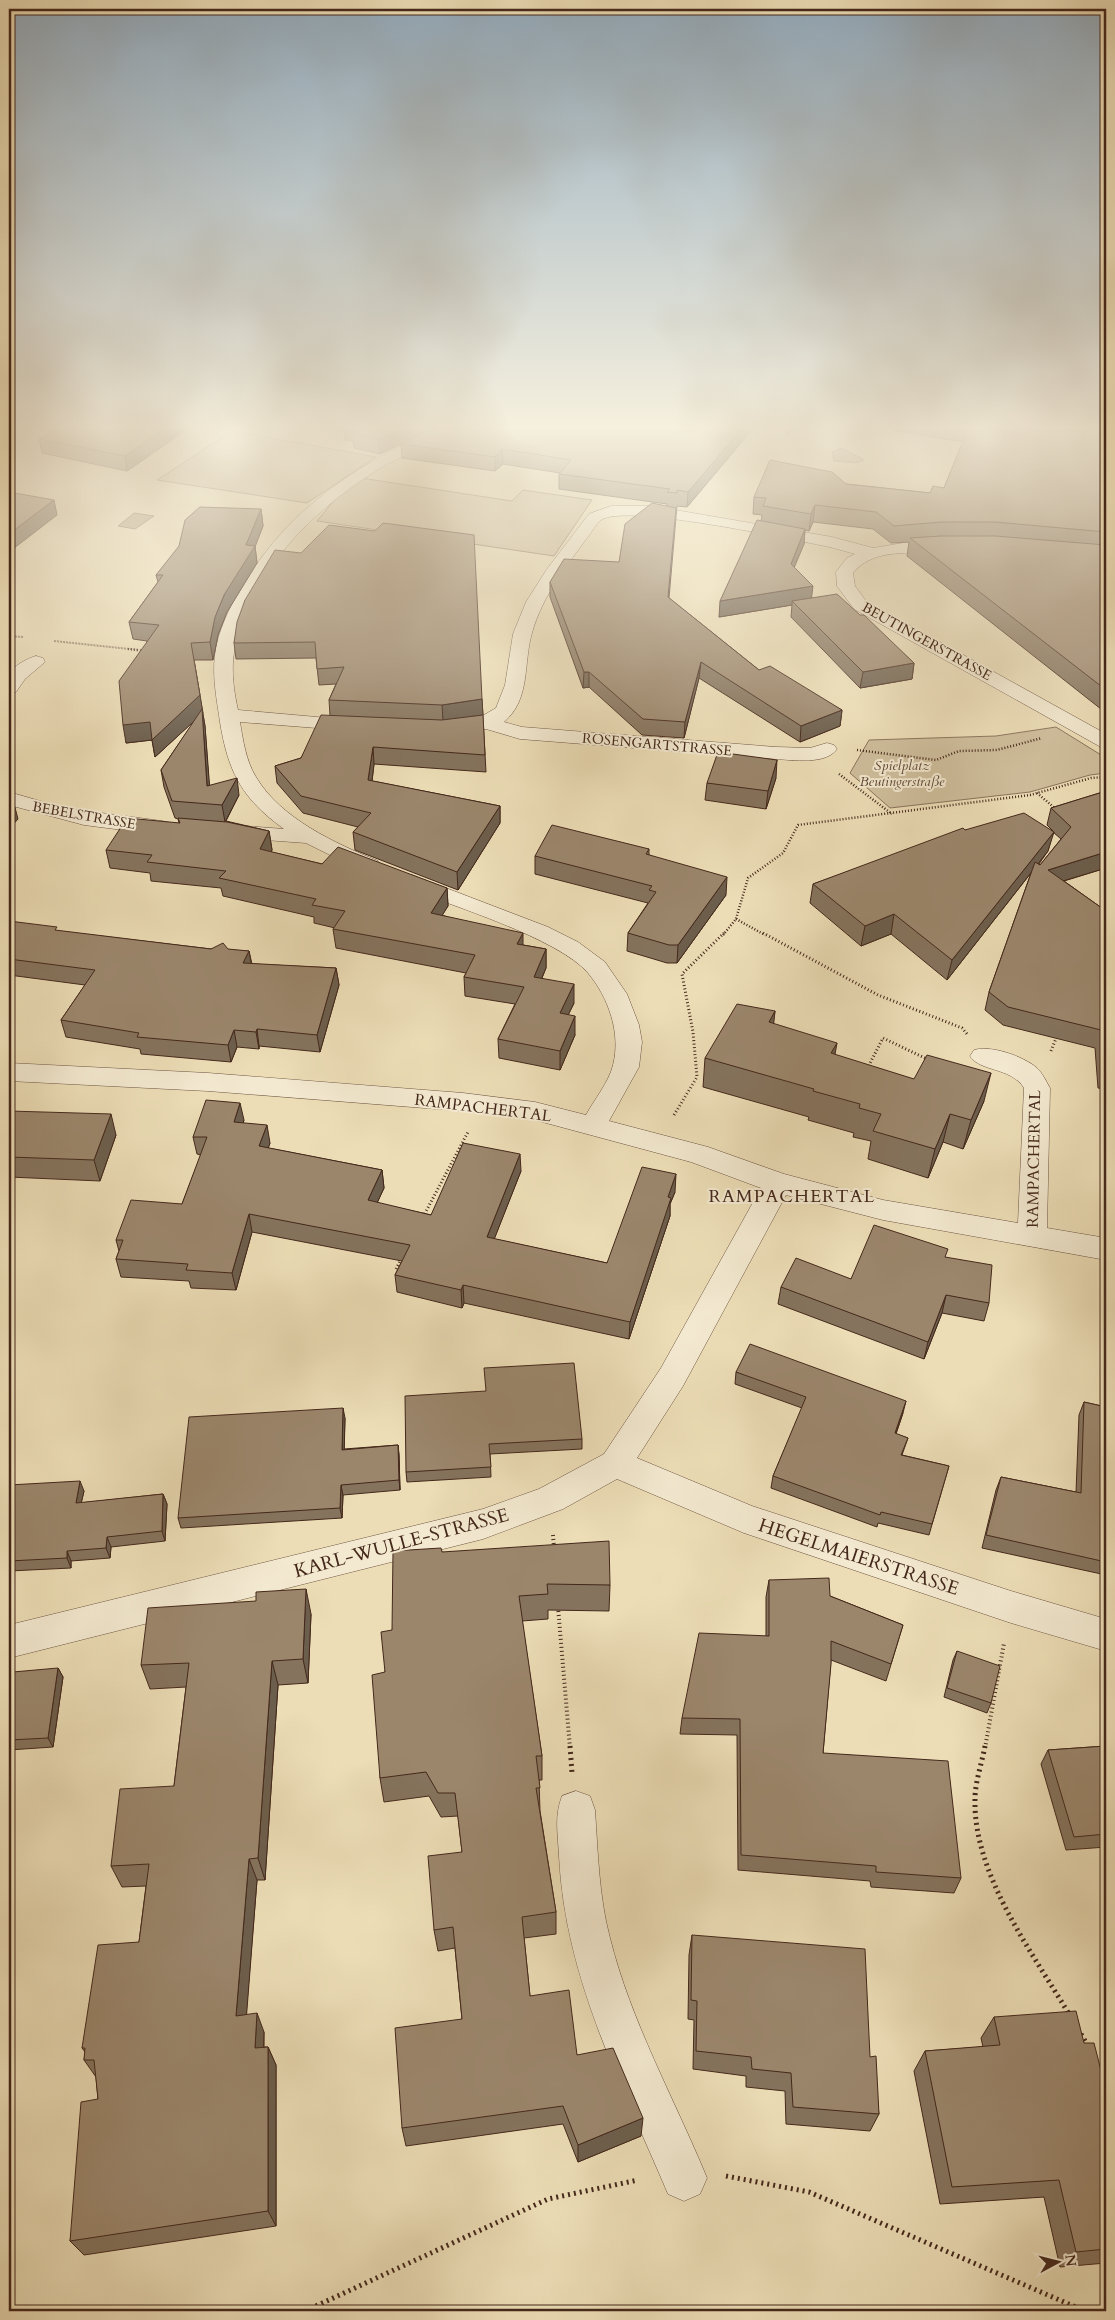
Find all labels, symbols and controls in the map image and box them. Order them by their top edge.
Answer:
street label: BEUTINGERSTRASSE [858,598,995,685]
street label: ROSENGARTSTRASSE [581,728,733,761]
park label: Spielplatz Beutingerstraße [860,756,945,791]
street label: BEBELSTRASSE [31,797,137,834]
street label: RAMPACHERTAL [413,1089,553,1127]
street label: RAMPACHERTAL [1022,1090,1046,1228]
district label: RAMPACHERTAL [709,1184,875,1209]
street label: KARL-WULLE-STRASSE [291,1502,512,1584]
street label: HEGELMAIERSTRASSE [755,1512,962,1602]
north arrow [1032,2238,1082,2288]
text: N [1060,2253,1081,2268]

